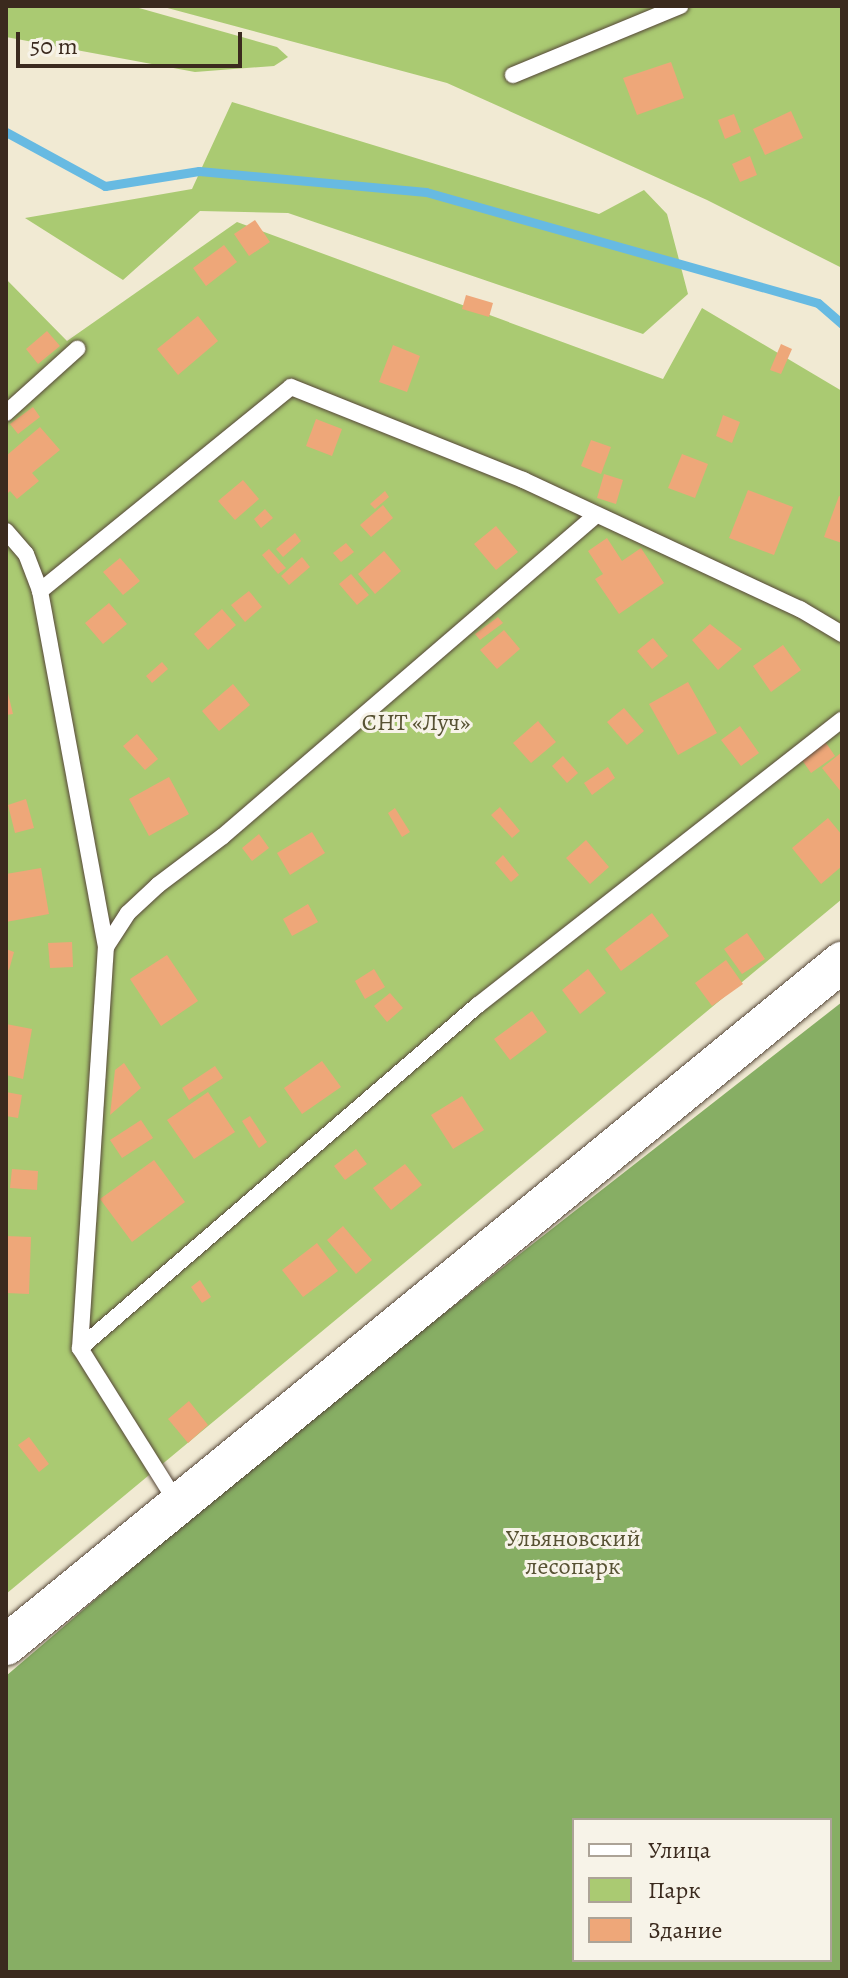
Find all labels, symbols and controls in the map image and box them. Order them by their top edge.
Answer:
scale bar [20,16,246,66]
text: 50 m [30,30,78,62]
park label: СНТ «Луч» [362,709,470,737]
park label: Ульяновский лесопарк [506,1525,640,1581]
legend [572,1818,832,1962]
text: Улица [648,1834,711,1866]
text: Парк [648,1874,701,1906]
text: Здание [648,1914,723,1946]

